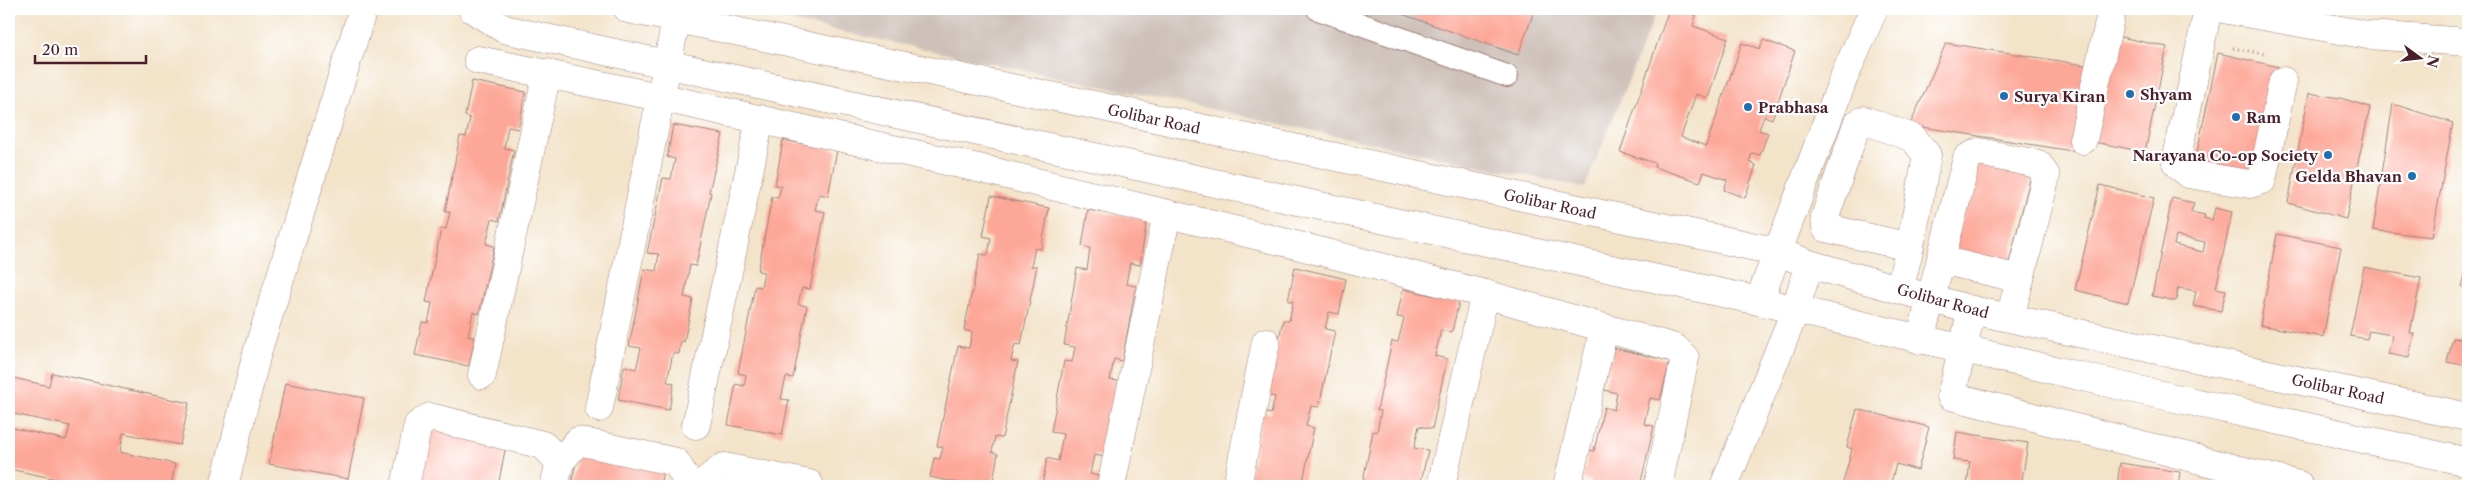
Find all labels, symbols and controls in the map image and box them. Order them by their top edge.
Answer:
scale bar [35,32,146,64]
north arrow [2394,32,2444,82]
text: 20 m [42,40,78,59]
text: N [2422,53,2443,70]
place label: Shyam [2140,85,2192,104]
place label: Surya Kiran [2014,87,2106,106]
marker: Shyam [2124,88,2136,100]
marker: Surya Kiran [1998,90,2010,102]
place label: Prabhasa [1758,98,1829,117]
street label: Golibar Road [1106,100,1202,138]
marker: Prabhasa [1742,101,1754,113]
place label: Ram [2246,108,2281,127]
marker: Ram [2230,111,2242,123]
place label: Narayana Co-op Society [2132,146,2319,165]
marker: Narayana Co-op Society [2322,149,2334,161]
place label: Gelda Bhavan [2295,167,2403,186]
marker: Gelda Bhavan [2406,170,2418,182]
street label: Golibar Road [1502,185,1598,223]
street label: Golibar Road [1895,280,1991,322]
street label: Golibar Road [2290,370,2386,408]

